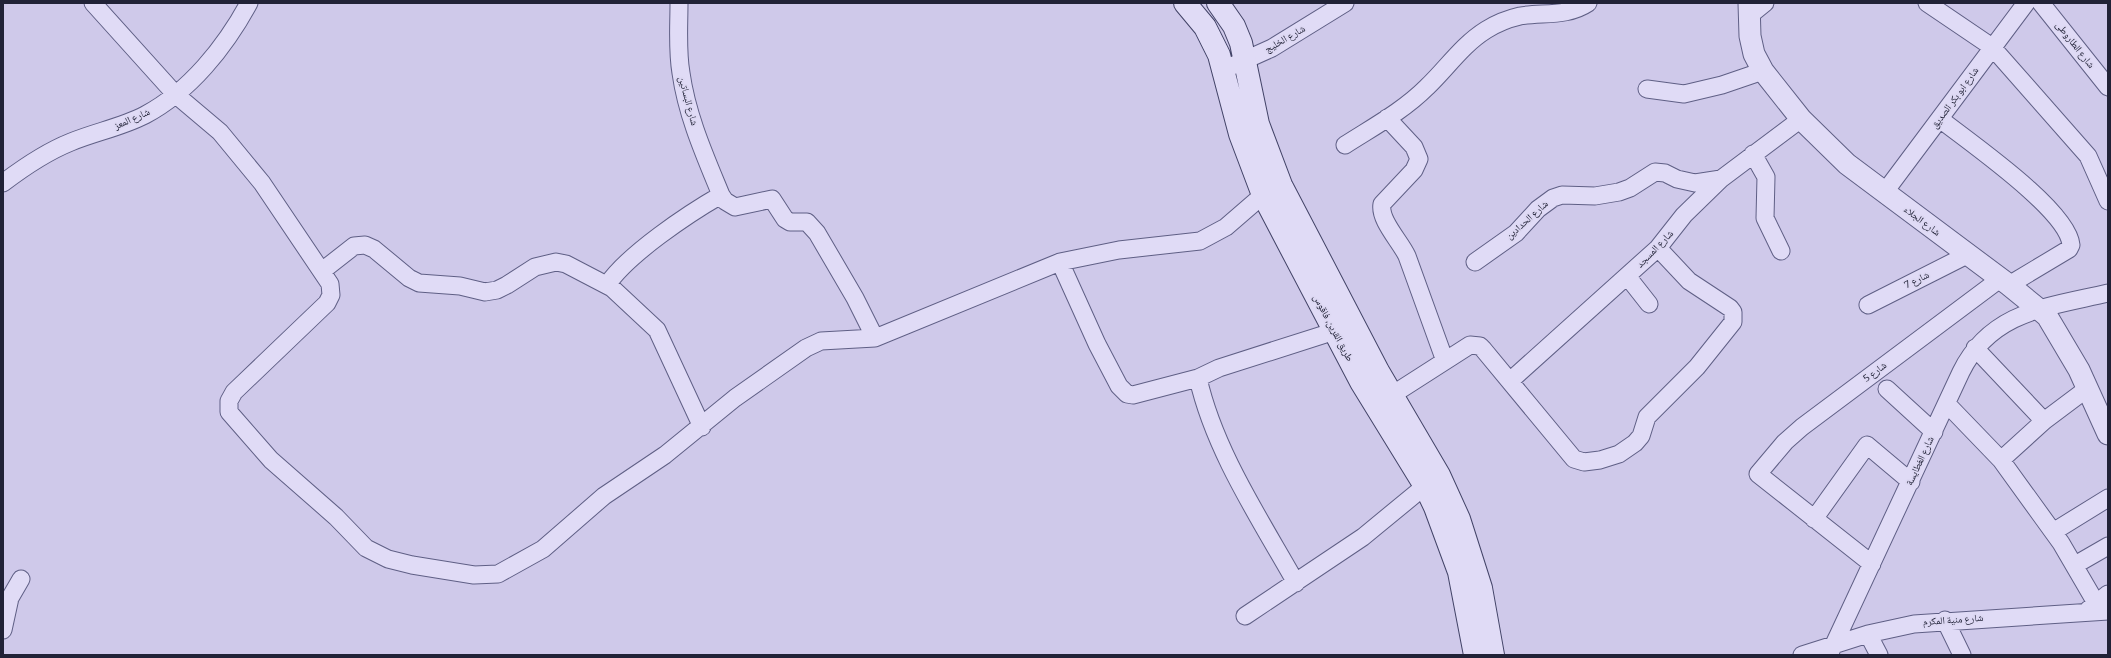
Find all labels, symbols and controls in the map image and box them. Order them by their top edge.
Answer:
street label: شارع الطاروطى [2053,19,2097,71]
street label: شارع الخليج [1263,22,1308,55]
street label: شارع ابو بكر الصديق [1929,65,1982,131]
street label: شارع البساتين [676,75,700,127]
street label: شارع المعز [111,106,152,133]
street label: شارع الحدادين [1503,198,1551,242]
street label: شارع الجلاء [1901,203,1943,239]
street label: شارع المسجد [1634,227,1676,270]
street label: شارع 7 [1903,269,1932,291]
street label: طريق القرين, فاقوس [1310,292,1356,364]
street label: شارع 5 [1861,359,1889,385]
street label: شارع الغطايسة [1903,434,1937,488]
street label: شارع منية المكرم [1922,612,1984,629]

